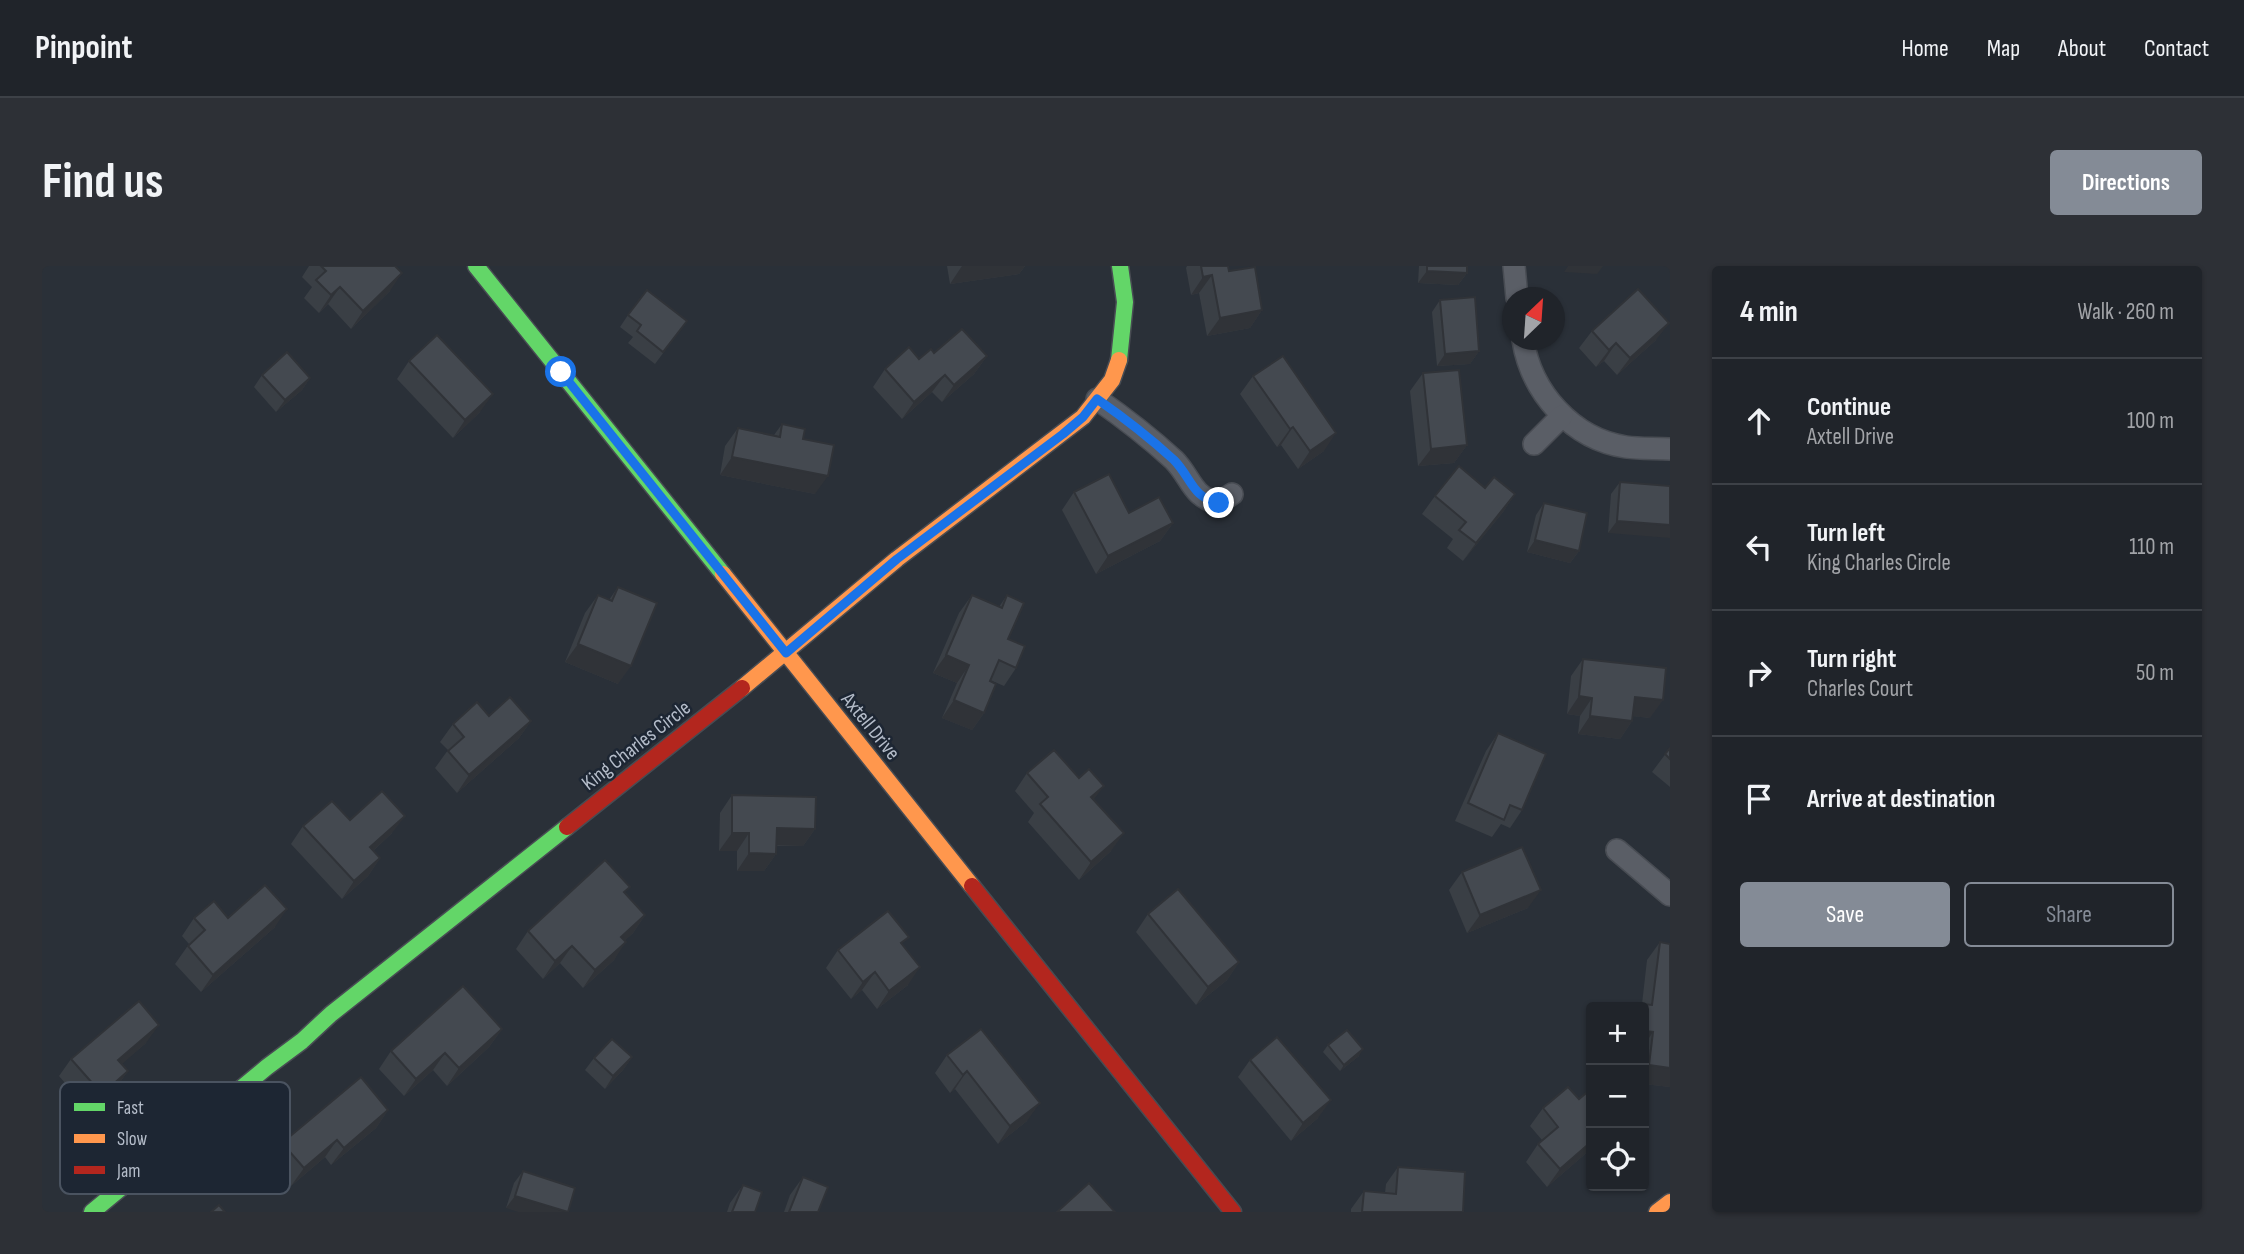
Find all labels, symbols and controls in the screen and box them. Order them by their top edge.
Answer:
text: Pinpoint [35,28,132,68]
text: Home [1901,34,1949,63]
text: Map [1987,34,2020,63]
text: About [2058,34,2106,63]
text: Contact [2144,34,2209,63]
button: Directions [2050,150,2202,215]
text: Find us [42,153,164,212]
north arrow [1502,287,1565,350]
text: 4 min [1740,294,1798,330]
text: Walk · 260 m [2078,298,2174,326]
route start [545,356,576,387]
text: Continue [1807,392,1891,423]
icon: ahead [1740,402,1778,440]
text: 100 m [2127,407,2174,435]
text: Axtell Drive [1807,423,1894,451]
route end [1203,487,1234,518]
text: Turn left [1807,518,1885,549]
icon: left [1740,528,1778,566]
text: 110 m [2129,533,2174,561]
text: King Charles Circle [1807,549,1951,577]
text: Turn right [1807,644,1896,675]
icon: right [1740,654,1778,692]
text: 50 m [2136,659,2174,687]
text: Charles Court [1807,675,1913,703]
street label: Axtell Drive [835,687,905,765]
street label: King Charles Circle [577,695,696,796]
icon: arrive [1740,780,1778,818]
text: Arrive at destination [1807,784,1995,815]
button: Save [1740,882,1950,947]
button: Share [1964,882,2174,947]
map controls [1586,1002,1649,1191]
button: + [1586,1002,1649,1065]
button: − [1586,1065,1649,1128]
legend [60,1082,290,1194]
text: Fast [117,1097,144,1120]
text: Slow [117,1128,147,1151]
button: locate [1586,1128,1649,1191]
text: Jam [116,1160,140,1183]

